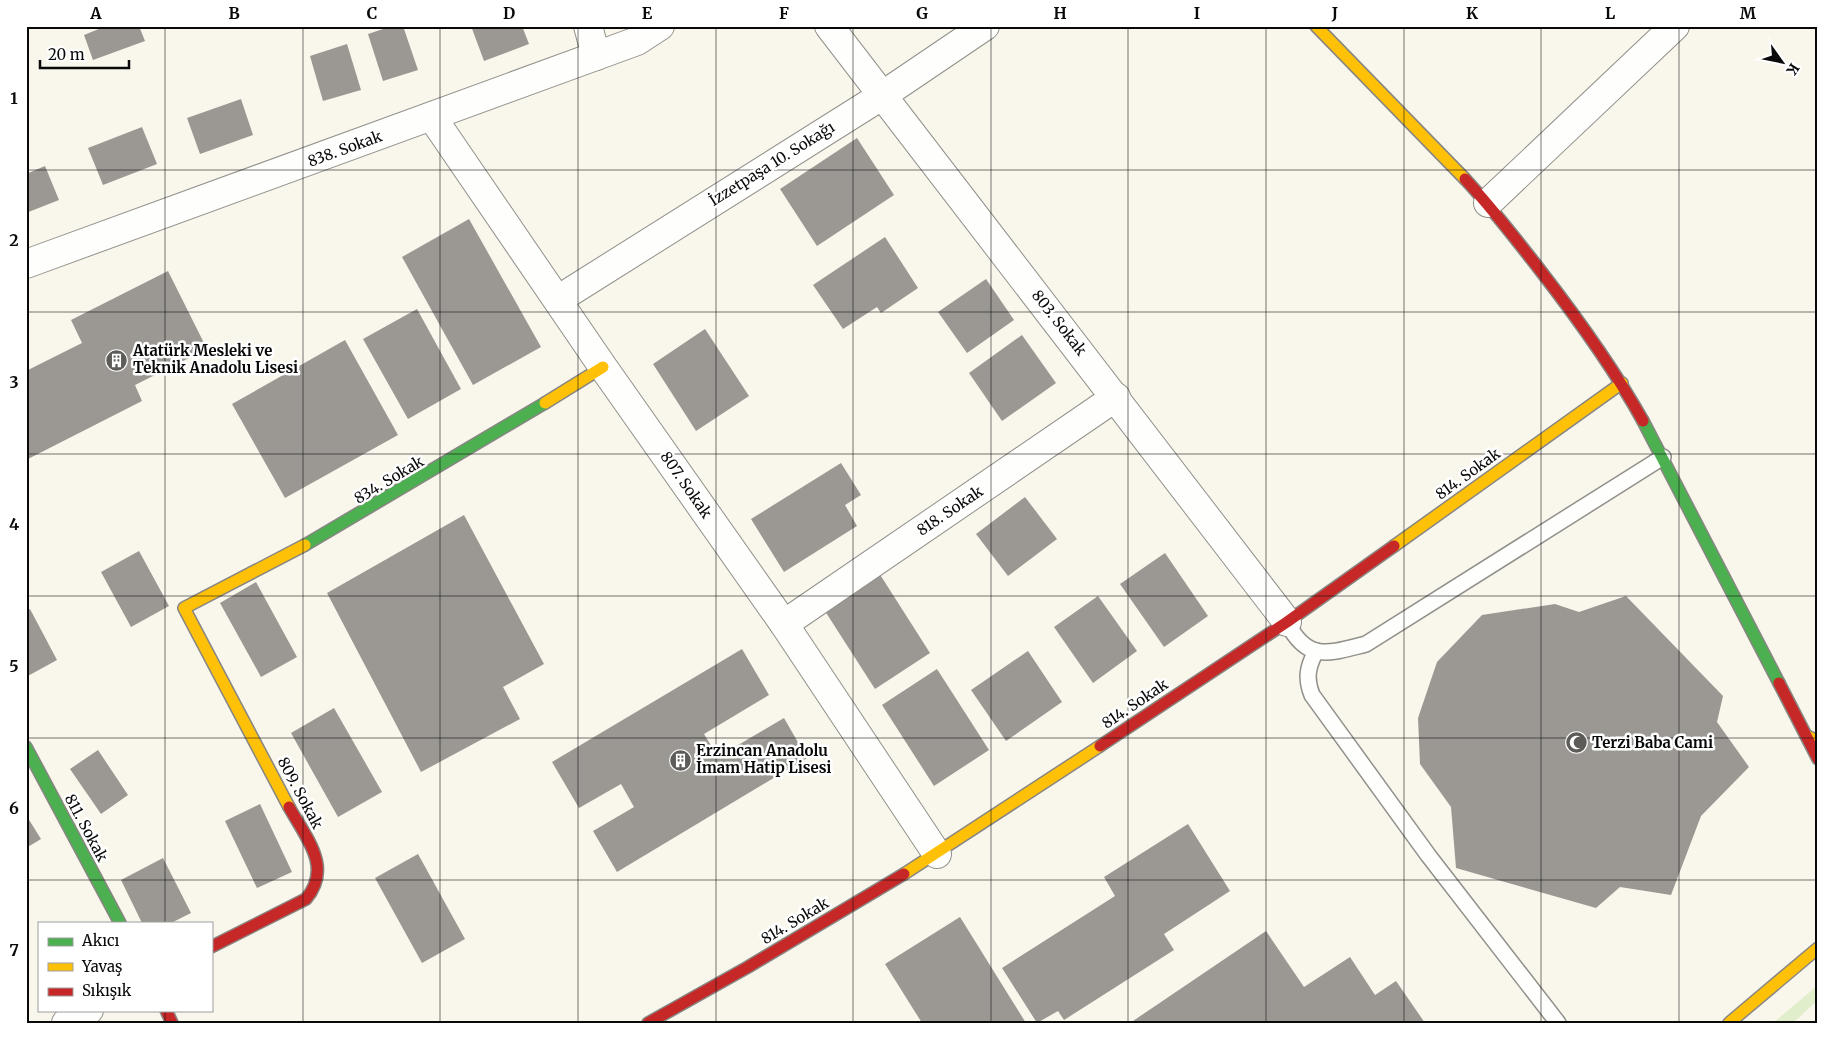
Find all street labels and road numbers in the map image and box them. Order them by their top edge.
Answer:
street label: İzzetpaşa 10. Sokağı [706,117,838,210]
street label: 838. Sokak [305,126,385,171]
street label: 803. Sokak [1028,286,1091,360]
street label: 814. Sokak [1432,443,1504,503]
street label: 807. Sokak [657,448,717,522]
street label: 834. Sokak [351,451,427,508]
street label: 818. Sokak [913,481,987,540]
street label: 814. Sokak [1098,674,1172,733]
street label: 809. Sokak [274,754,327,832]
street label: 811. Sokak [61,791,112,865]
street label: 814. Sokak [758,893,832,948]

